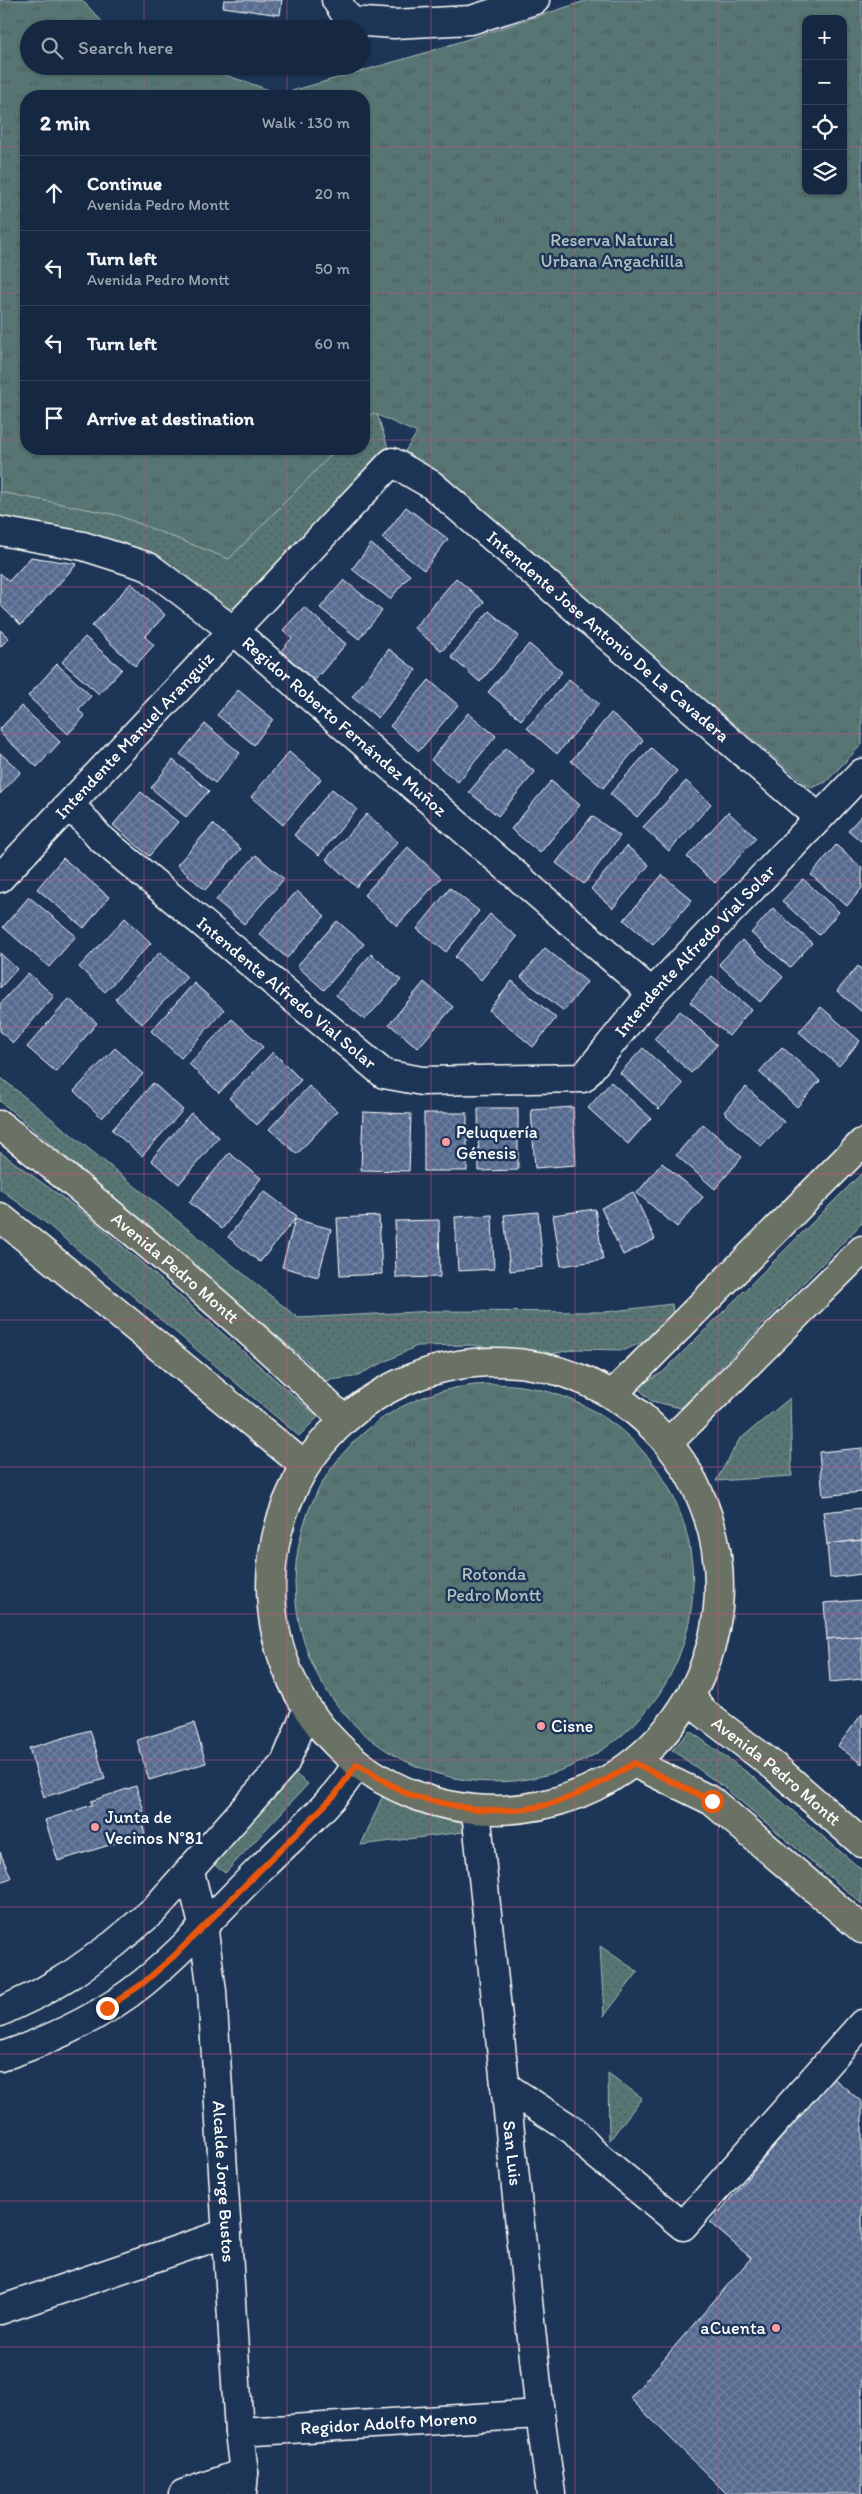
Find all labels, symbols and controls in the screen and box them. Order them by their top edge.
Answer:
map controls [802,15,847,195]
button: + [802,15,847,60]
search box [20,20,370,75]
icon: search [38,34,66,62]
text: Search here [78,36,173,59]
button: − [802,60,847,105]
button: locate [802,105,847,150]
text: 2 min [40,110,90,135]
text: Walk · 130 m [262,113,350,132]
button: layers [802,150,847,195]
text: Continue [87,172,162,195]
icon: ahead [40,179,68,207]
text: 20 m [315,184,350,203]
text: Avenida Pedro Montt [87,195,230,214]
park label: Reserva Natural Urbana Angachilla [541,229,684,272]
text: Turn left [87,247,157,270]
icon: left [40,254,68,282]
text: 50 m [315,259,350,278]
text: Avenida Pedro Montt [87,270,230,289]
icon: left [40,329,68,357]
text: Turn left [87,332,157,355]
text: 60 m [315,334,350,353]
icon: arrive [40,404,68,432]
text: Arrive at destination [87,407,254,430]
street label: Intendente Jose Antonio De La Cavadera [482,526,734,747]
street label: Regidor Roberto Fernández Muñoz [237,632,452,822]
street label: Intendente Manuel Aranguiz [50,647,219,824]
street label: Intendente Alfredo Vial Solar [610,859,780,1041]
street label: Intendente Alfredo Vial Solar [192,912,381,1075]
place label: Peluquería Génesis [456,1121,538,1164]
marker: Peluquería Génesis [440,1136,452,1148]
street label: Avenida Pedro Montt [107,1207,244,1328]
park label: Rotonda Pedro Montt [447,1563,542,1606]
street label: Avenida Pedro Montt [707,1712,845,1830]
place label: Cisne [551,1715,593,1737]
marker: Cisne [535,1720,547,1732]
route start [701,1790,724,1813]
place label: Junta de Vecinos N°81 [105,1806,203,1849]
marker: Junta de Vecinos N°81 [89,1821,101,1833]
route end [96,1997,119,2020]
street label: Alcalde Jorge Bustos [208,2100,240,2263]
street label: San Luis [498,2119,527,2187]
place label: aCuenta [700,2317,767,2339]
marker: aCuenta [770,2322,782,2334]
street label: Regidor Adolfo Moreno [300,2407,478,2439]

